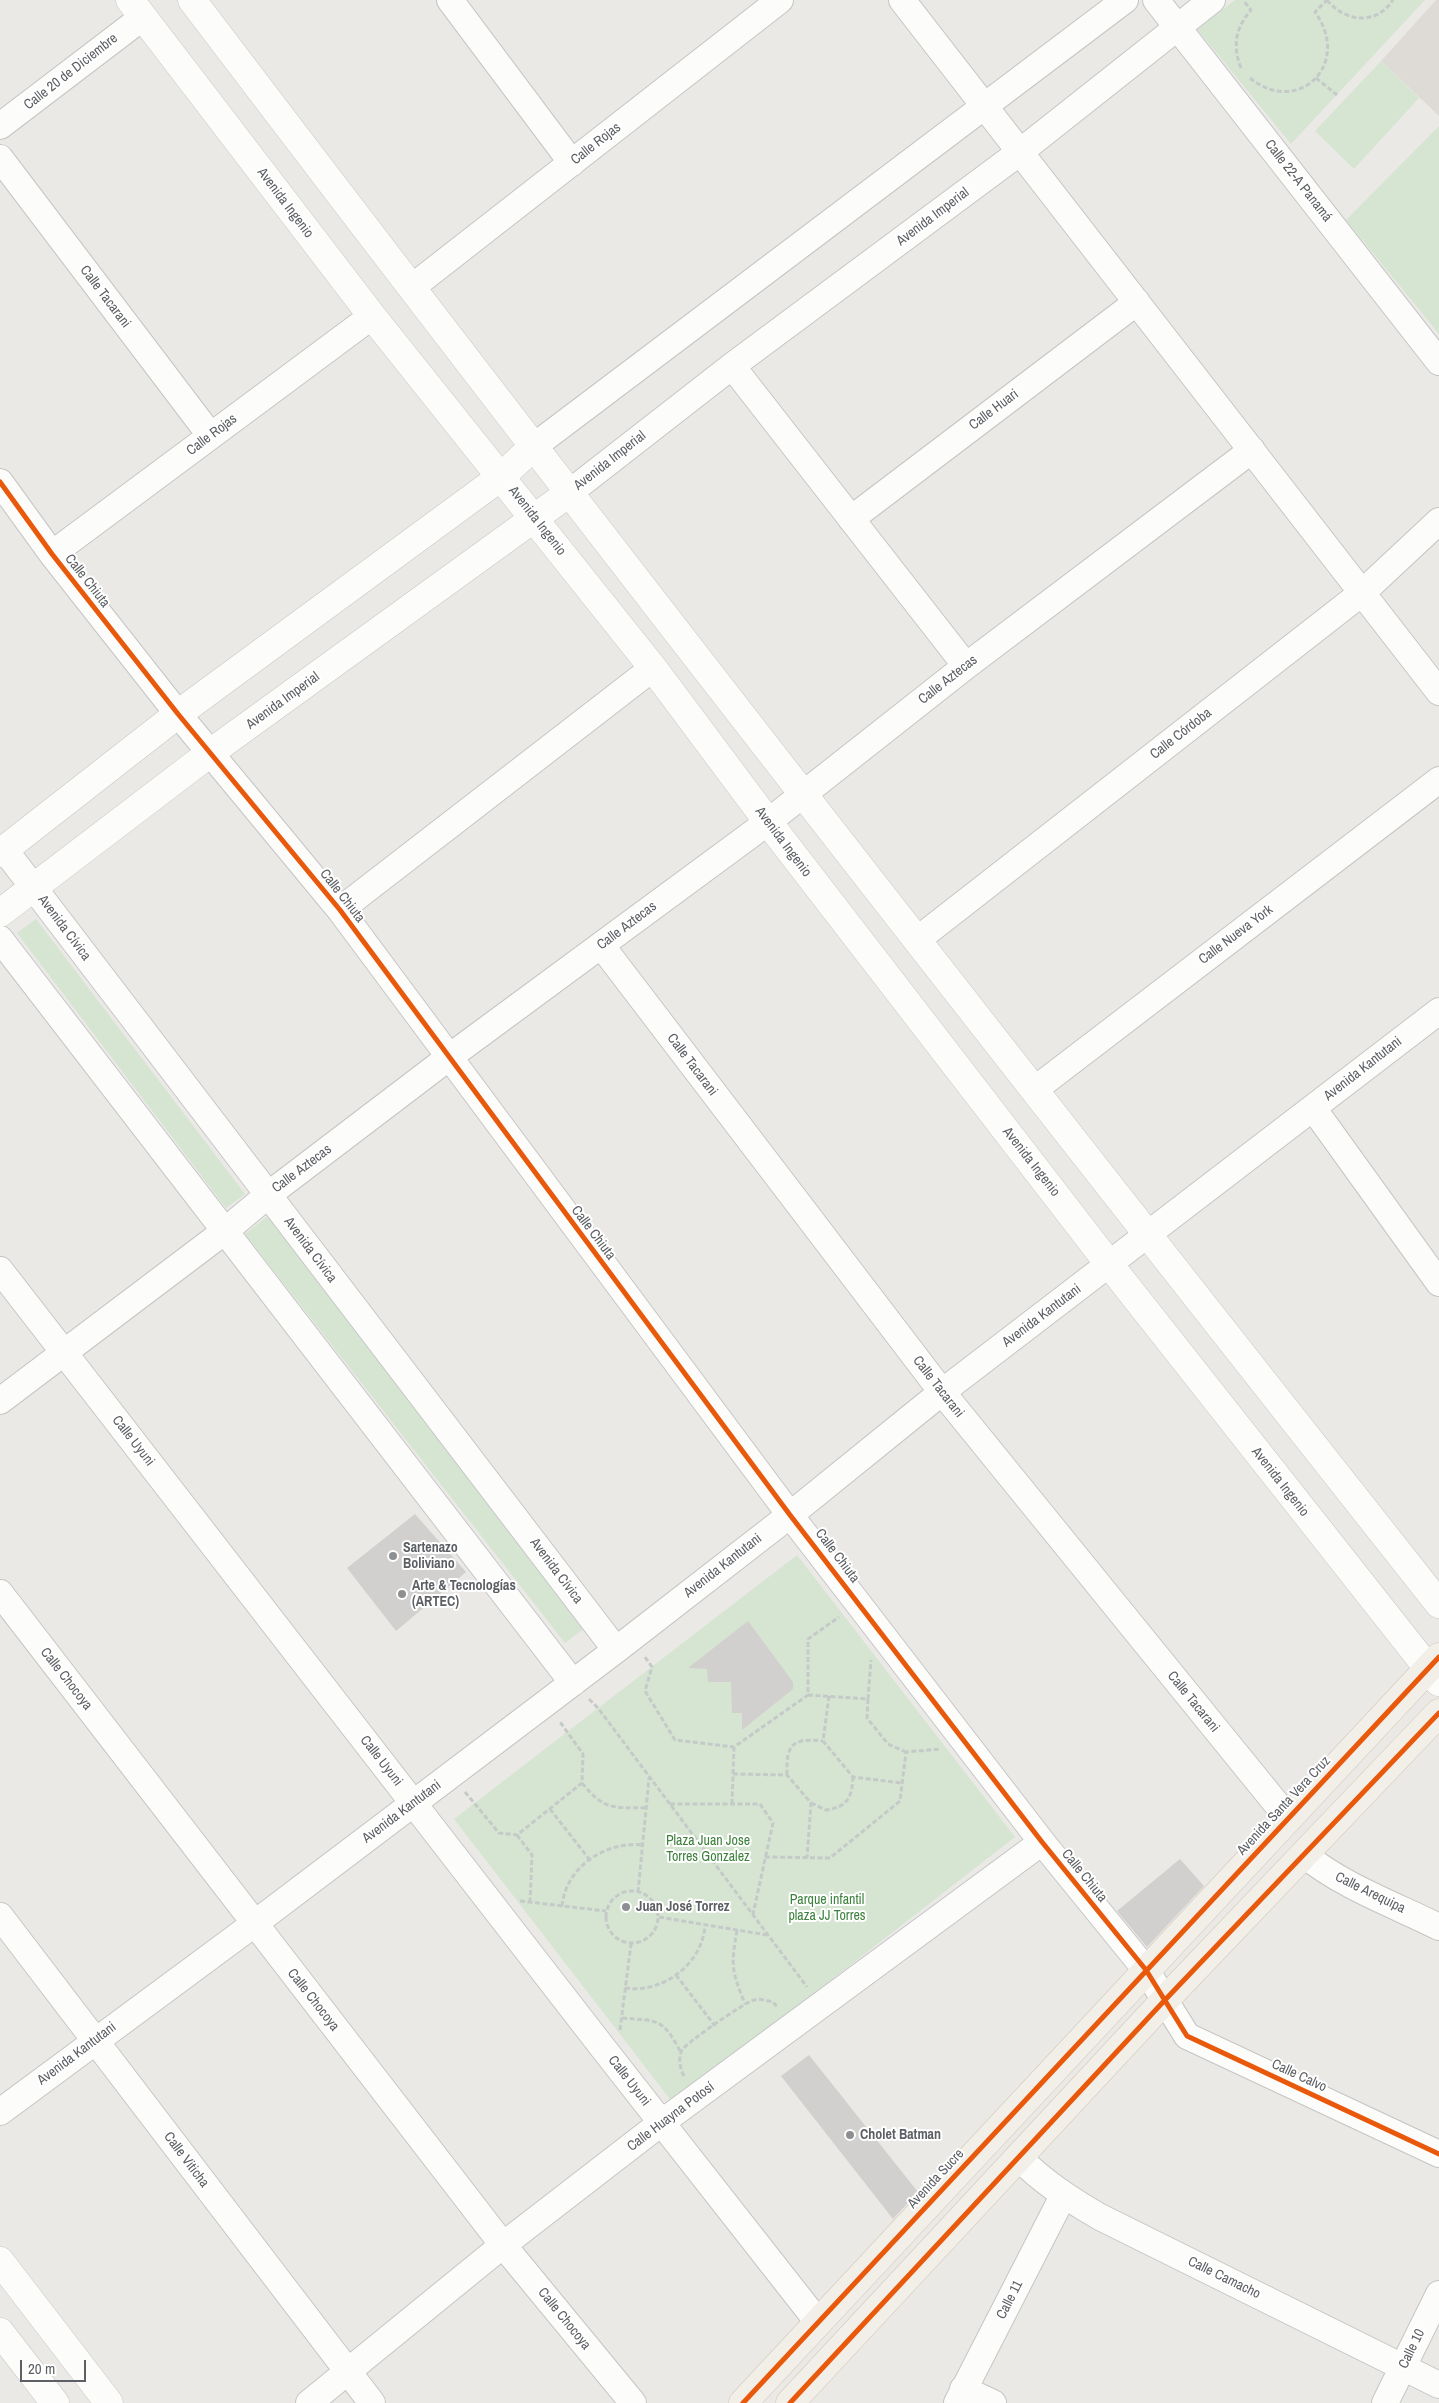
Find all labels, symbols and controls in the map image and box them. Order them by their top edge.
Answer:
street label: Calle 20 de Diciembre [21,30,121,114]
street label: Calle Rojas [568,119,624,169]
street label: Calle 22-A Panamá [1261,137,1335,225]
street label: Avenida Ingenio [253,165,317,241]
street label: Avenida Imperial [893,184,973,250]
street label: Calle Tacarani [76,263,134,331]
street label: Calle Huari [966,386,1022,434]
street label: Calle Rojas [184,411,240,459]
street label: Avenida Imperial [571,428,649,494]
street label: Avenida Ingenio [505,483,569,559]
street label: Calle Chiuta [61,551,113,611]
street label: Calle Aztecas [915,652,981,708]
street label: Avenida Imperial [243,669,323,733]
street label: Calle Córdoba [1147,705,1215,763]
street label: Avenida Ingenio [751,804,815,880]
street label: Calle Chiuta [316,866,368,926]
street label: Avenida Cívica [34,892,94,964]
street label: Calle Aztecas [594,898,660,954]
street label: Calle Nueva York [1196,902,1276,968]
street label: Calle Tacarani [663,1031,721,1099]
street label: Avenida Kantutani [1321,1033,1405,1105]
street label: Avenida Ingenio [999,1124,1063,1200]
street label: Calle Aztecas [269,1141,335,1197]
street label: Calle Chiuta [567,1203,619,1263]
street label: Avenida Cívica [280,1214,340,1286]
street label: Avenida Kantutani [999,1281,1085,1351]
street label: Calle Tacarani [909,1353,967,1421]
street label: Calle Uyuni [108,1412,158,1470]
street label: Avenida Ingenio [1248,1444,1312,1520]
street label: Calle Chiuta [811,1526,863,1586]
street label: Avenida Kantutani [681,1530,765,1602]
street label: Avenida Cívica [526,1535,586,1607]
place label: Sartenazo Boliviano [403,1540,458,1572]
marker: Sartenazo Boliviano [387,1550,399,1562]
place label: Arte & Tecnologías (ARTEC) [412,1578,516,1610]
marker: Arte & Tecnologías (ARTEC) [396,1588,408,1600]
street label: Calle Chocoya [36,1644,96,1714]
street label: Calle Tacarani [1163,1668,1223,1736]
street label: Calle Uyuni [356,1732,406,1790]
street label: Avenida Santa Vera Cruz [1234,1753,1334,1859]
street label: Avenida Kantutani [359,1777,445,1847]
park label: Plaza Juan Jose Torres Gonzalez [666,1833,750,1865]
street label: Calle Chiuta [1058,1846,1110,1906]
street label: Calle Arequipa [1332,1869,1408,1917]
park label: Parque infantil plaza JJ Torres [788,1892,866,1924]
place label: Juan José Torrez [636,1899,730,1915]
marker: Juan José Torrez [620,1901,632,1913]
street label: Calle Chocoya [283,1965,343,2035]
street label: Avenida Kantutani [34,2019,120,2089]
street label: Calle Uyuni [604,2052,654,2110]
street label: Calle Calvo [1269,2056,1329,2096]
street label: Calle Huayna Potosí [624,2079,718,2155]
place label: Cholet Batman [860,2127,941,2143]
street label: Calle Viticha [160,2129,212,2191]
marker: Cholet Batman [844,2129,856,2141]
street label: Avenida Sucre [904,2146,968,2212]
street label: Calle Camacho [1185,2253,1263,2303]
street label: Calle 11 [993,2278,1027,2322]
street label: Calle Chocoya [534,2285,594,2353]
street label: Calle 10 [1395,2326,1429,2372]
scale bar [22,2350,89,2382]
text: 20 m [28,2358,55,2379]

